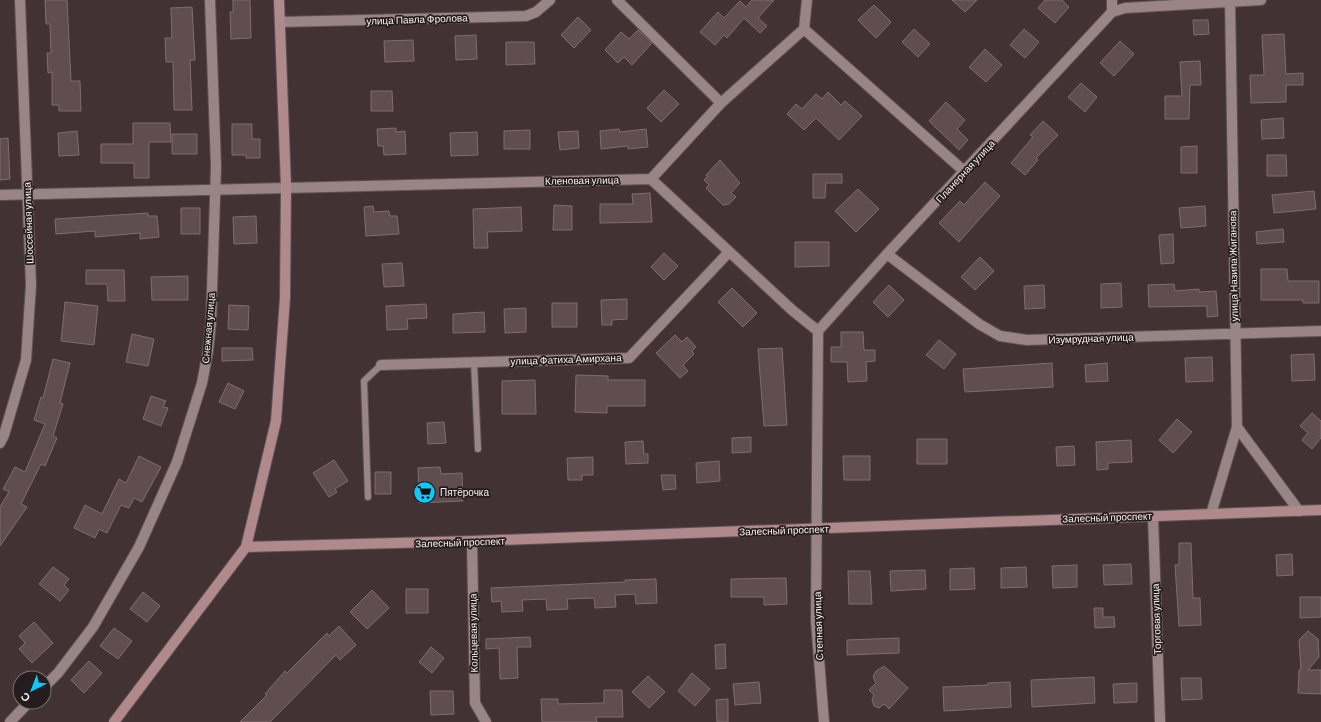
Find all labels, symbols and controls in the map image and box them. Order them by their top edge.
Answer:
street label: улица Павла Фролова [366,11,468,27]
street label: Планерная улица [933,137,997,205]
street label: Кленовая улица [545,173,620,187]
street label: Шоссейная улица [21,181,35,264]
street label: улица Назипа Жиганова [1226,210,1240,322]
street label: Снежная улица [199,292,217,364]
street label: Изумрудная улица [1048,330,1134,345]
street label: улица Фатиха Амирхана [510,351,622,367]
supermarket icon: Пятёрочка [412,479,438,505]
place label: Пятёрочка [440,486,489,498]
street label: Залесный проспект [1062,509,1153,525]
street label: Залесный проспект [739,522,830,538]
street label: Залесный проспект [415,534,506,550]
street label: Торговая улица [1149,583,1163,655]
street label: Степная улица [811,591,825,661]
street label: Кольцевая улица [466,593,480,673]
north arrow [12,670,52,710]
text: С [18,690,32,705]

